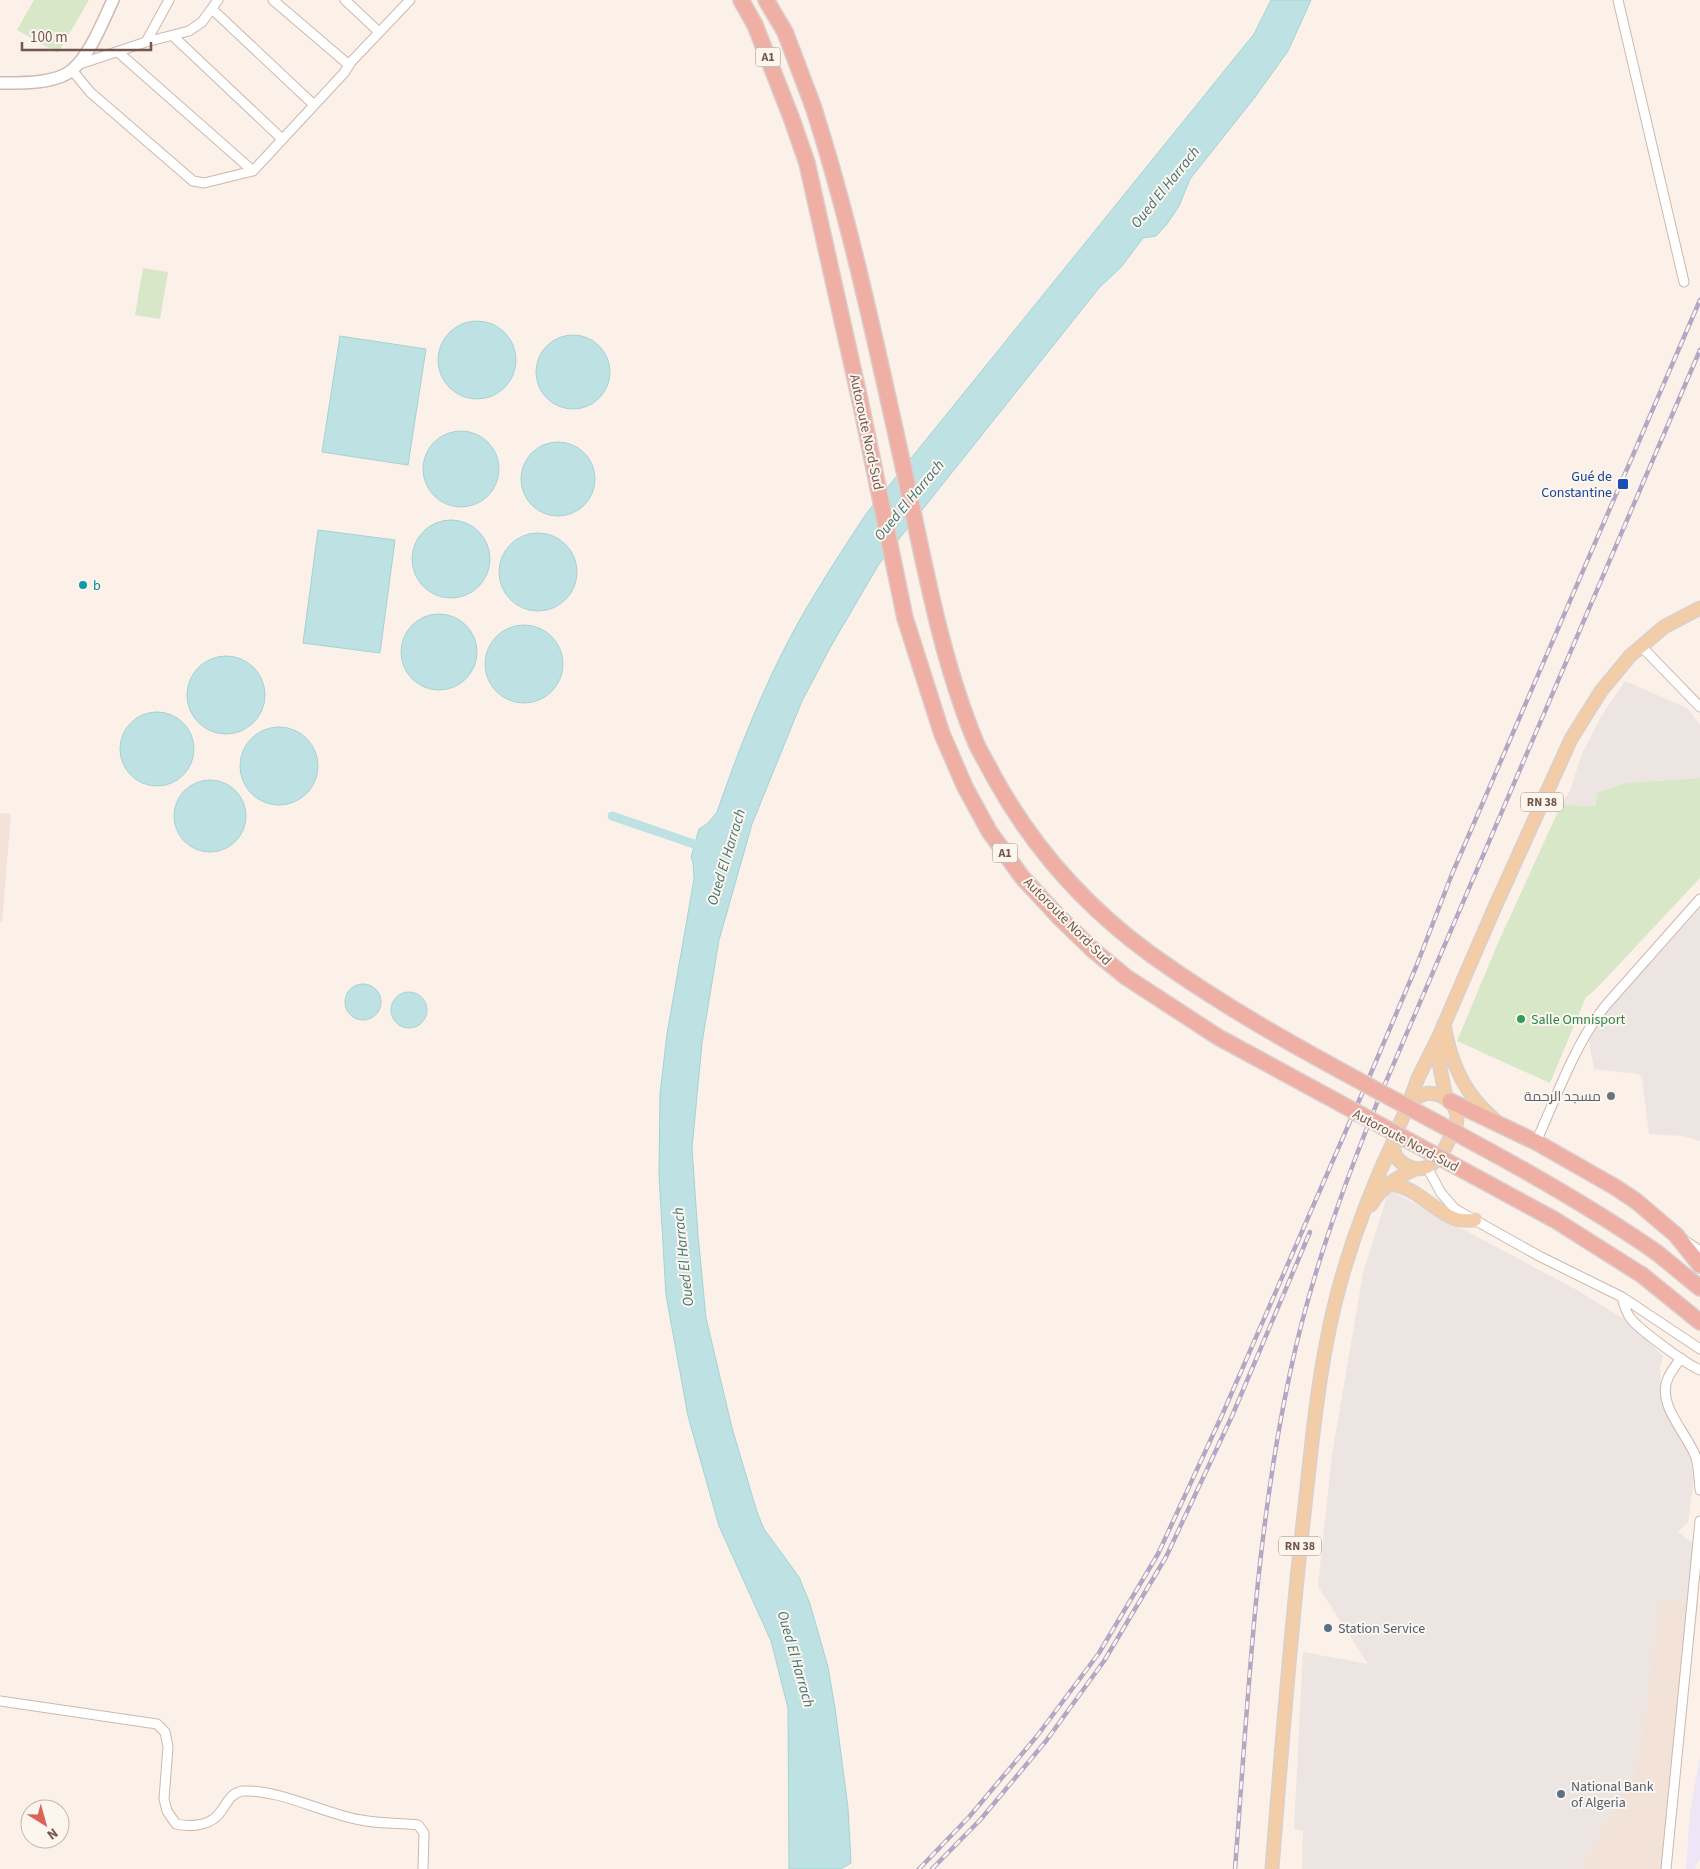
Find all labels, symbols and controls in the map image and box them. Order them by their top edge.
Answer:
scale bar [22,20,151,52]
text: 100 m [30,27,68,48]
road number: A1 [756,48,780,66]
water label: Oued El Harrach [1126,142,1205,233]
street label: Autoroute Nord-Sud [844,373,888,492]
water label: Oued El Harrach [869,455,950,545]
place label: Gué de Constantine [1541,467,1612,503]
marker: Gué de Constantine [1616,477,1630,491]
place label: b [93,576,101,596]
marker: b [77,579,89,591]
road number: RN 38 [1521,792,1563,812]
water label: Oued El Harrach [702,806,751,908]
road number: A1 [992,844,1018,862]
street label: Autoroute Nord-Sud [1019,873,1116,970]
place label: Salle Omnisport [1531,1010,1626,1030]
marker: Salle Omnisport [1515,1013,1527,1025]
place label: مسجد الرحمة [1524,1087,1601,1107]
marker: مسجد الرحمة [1605,1090,1617,1102]
street label: Autoroute Nord-Sud [1349,1104,1462,1177]
water label: Oued El Harrach [668,1206,699,1308]
road number: RN 38 [1279,1536,1321,1555]
water label: Oued El Harrach [772,1608,819,1710]
place label: Station Service [1338,1619,1425,1639]
marker: Station Service [1322,1622,1334,1634]
place label: National Bank of Algeria [1571,1777,1654,1813]
marker: National Bank of Algeria [1555,1788,1567,1800]
north arrow [20,1799,70,1849]
text: N [42,1823,62,1844]

